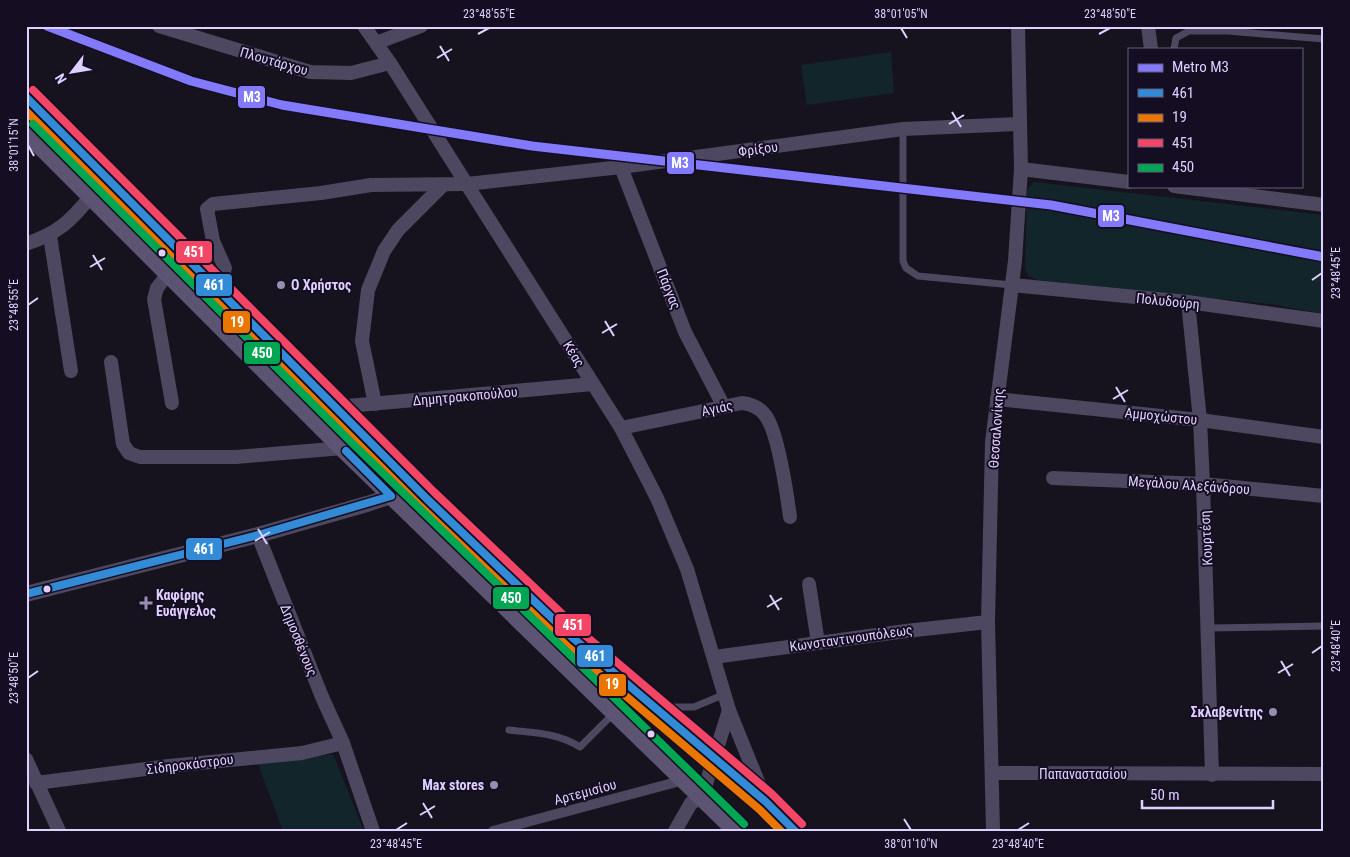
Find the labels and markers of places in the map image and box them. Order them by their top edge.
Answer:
unlabelled marker [157,248,167,258]
place label: Ο Χρήστος [291,277,351,293]
marker: Ο Χρήστος [275,279,287,291]
unlabelled marker [42,584,52,594]
place label: Καφίρης Ευάγγελος [156,587,216,619]
marker: Καφίρης Ευάγγελος [140,597,152,609]
place label: Σκλαβενίτης [1190,704,1263,720]
marker: Σκλαβενίτης [1267,706,1279,718]
unlabelled marker [646,729,656,739]
place label: Max stores [422,777,484,793]
marker: Max stores [488,779,500,791]

